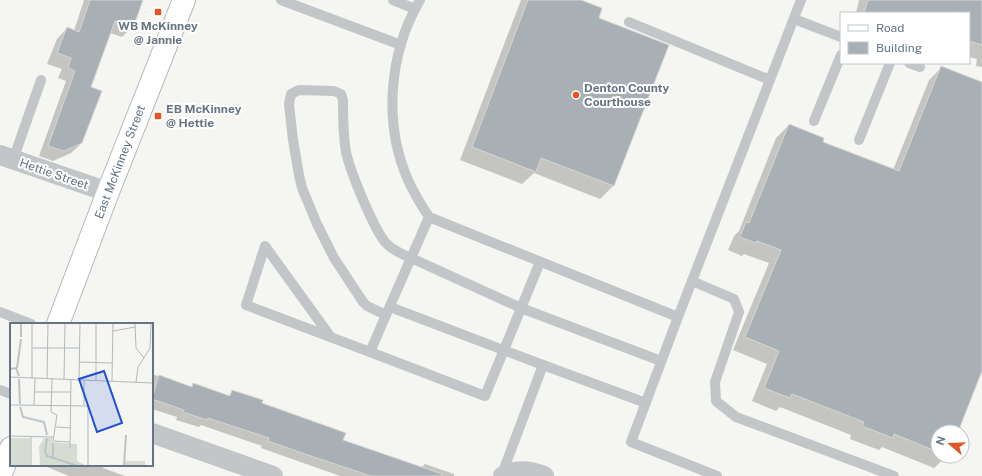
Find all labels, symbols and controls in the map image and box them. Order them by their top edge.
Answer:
marker: WB McKinney @ Jannie [153,7,163,17]
legend [840,12,970,64]
place label: WB McKinney @ Jannie [118,19,198,47]
text: Road [876,21,904,35]
text: Building [876,41,922,55]
place label: Denton County Courthouse [584,81,670,109]
marker: Denton County Courthouse [571,90,581,100]
place label: EB McKinney @ Hettie [166,102,242,130]
street label: East McKinney Street [92,103,148,221]
marker: EB McKinney @ Hettie [153,111,163,121]
street label: Hettie Street [18,156,91,192]
inset map [10,323,153,466]
north arrow [930,424,970,464]
text: N [933,435,948,447]

